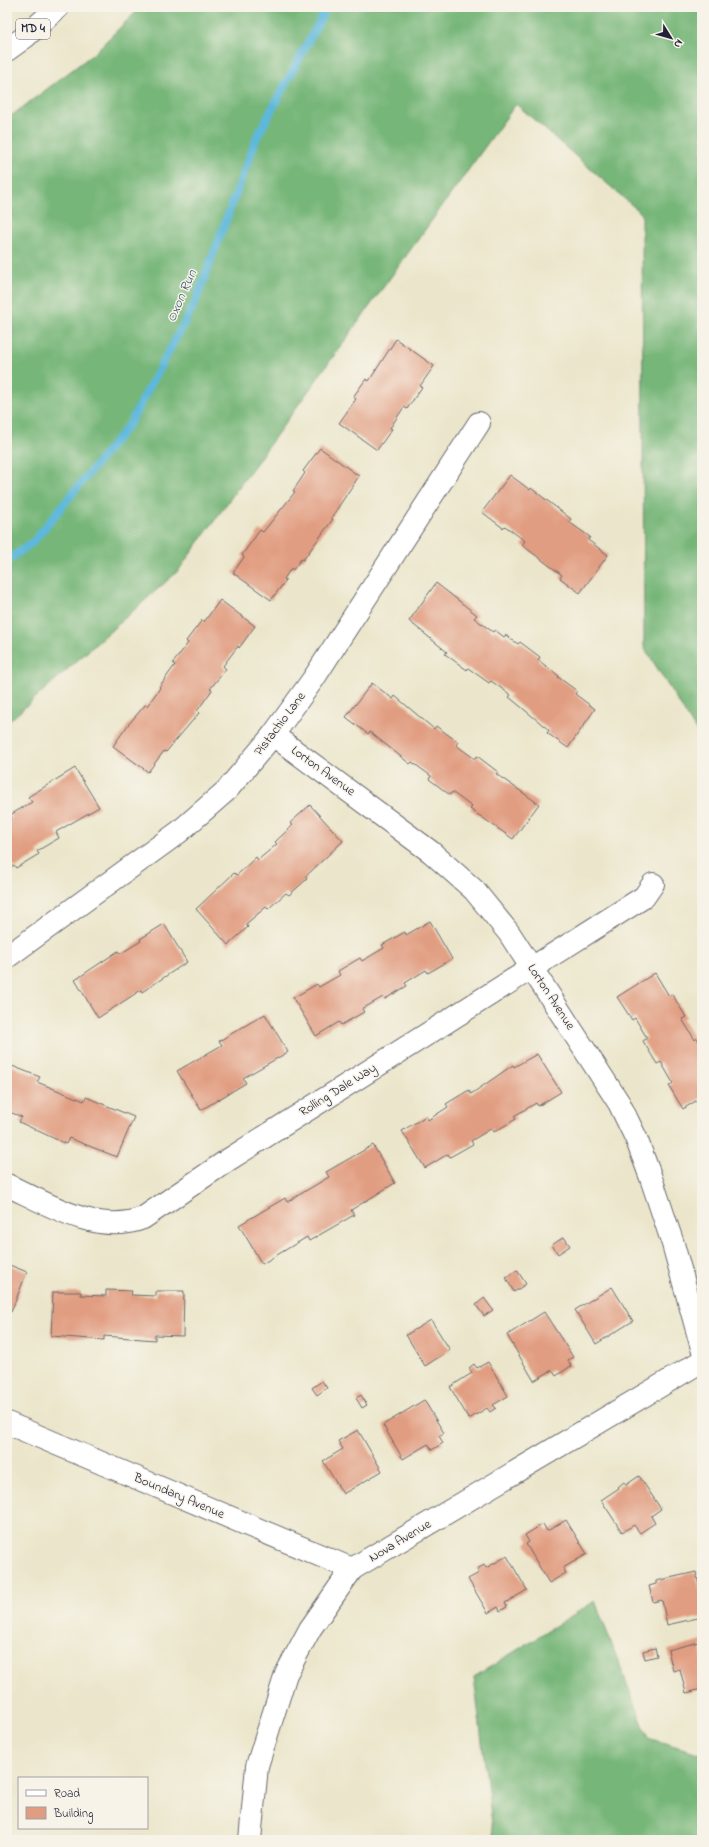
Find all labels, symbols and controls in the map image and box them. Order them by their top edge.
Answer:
north arrow [651,18,691,58]
road number: MD 4 [16,19,50,39]
text: N [670,36,687,51]
water label: Oxon Run [161,265,203,326]
street label: Pistachio Lane [250,688,310,760]
street label: Lorton Avenue [287,741,359,801]
street label: Lorton Avenue [523,960,580,1034]
street label: Rolling Dale Way [296,1059,381,1122]
street label: Boundary Avenue [129,1468,228,1525]
street label: Nova Avenue [365,1515,435,1567]
legend [18,1777,148,1829]
text: Road [54,1785,80,1803]
text: Building [53,1805,93,1824]

